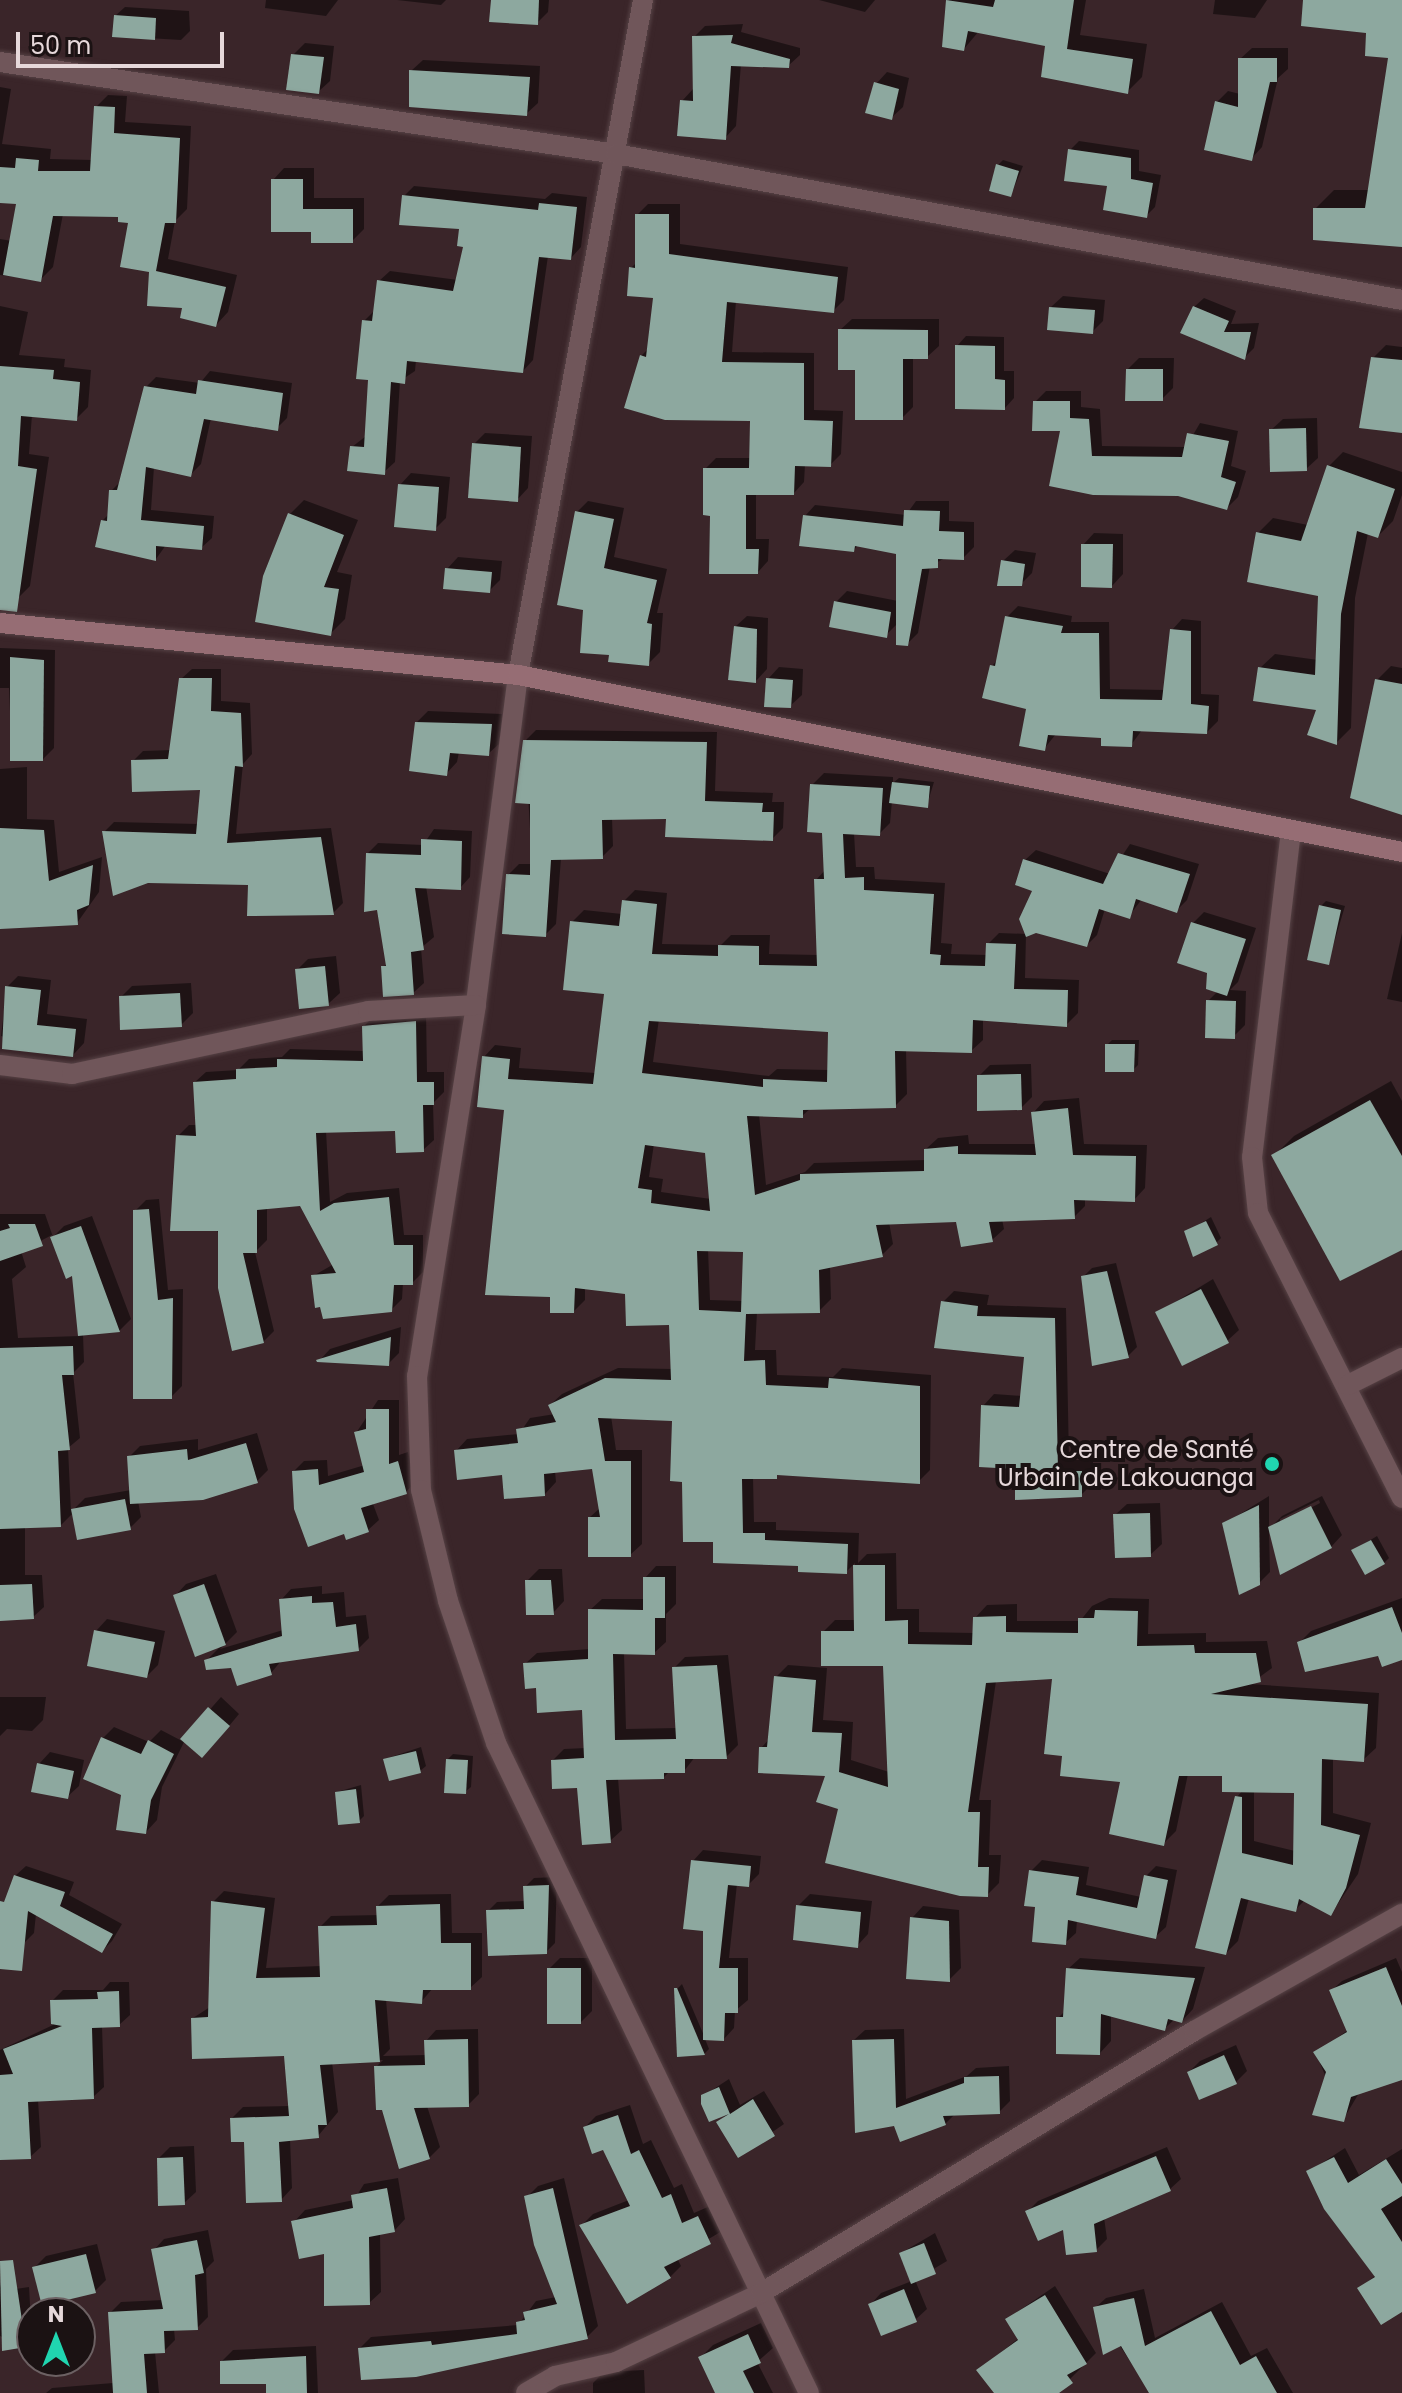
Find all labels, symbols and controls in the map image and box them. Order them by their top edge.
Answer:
scale bar [20,16,228,66]
text: 50 m [30,29,91,62]
place label: Centre de Santé Urbain de Lakouanga [998,1436,1254,1492]
marker: Centre de Santé Urbain de Lakouanga [1261,1453,1283,1475]
north arrow [16,2297,96,2377]
text: N [48,2299,64,2330]

